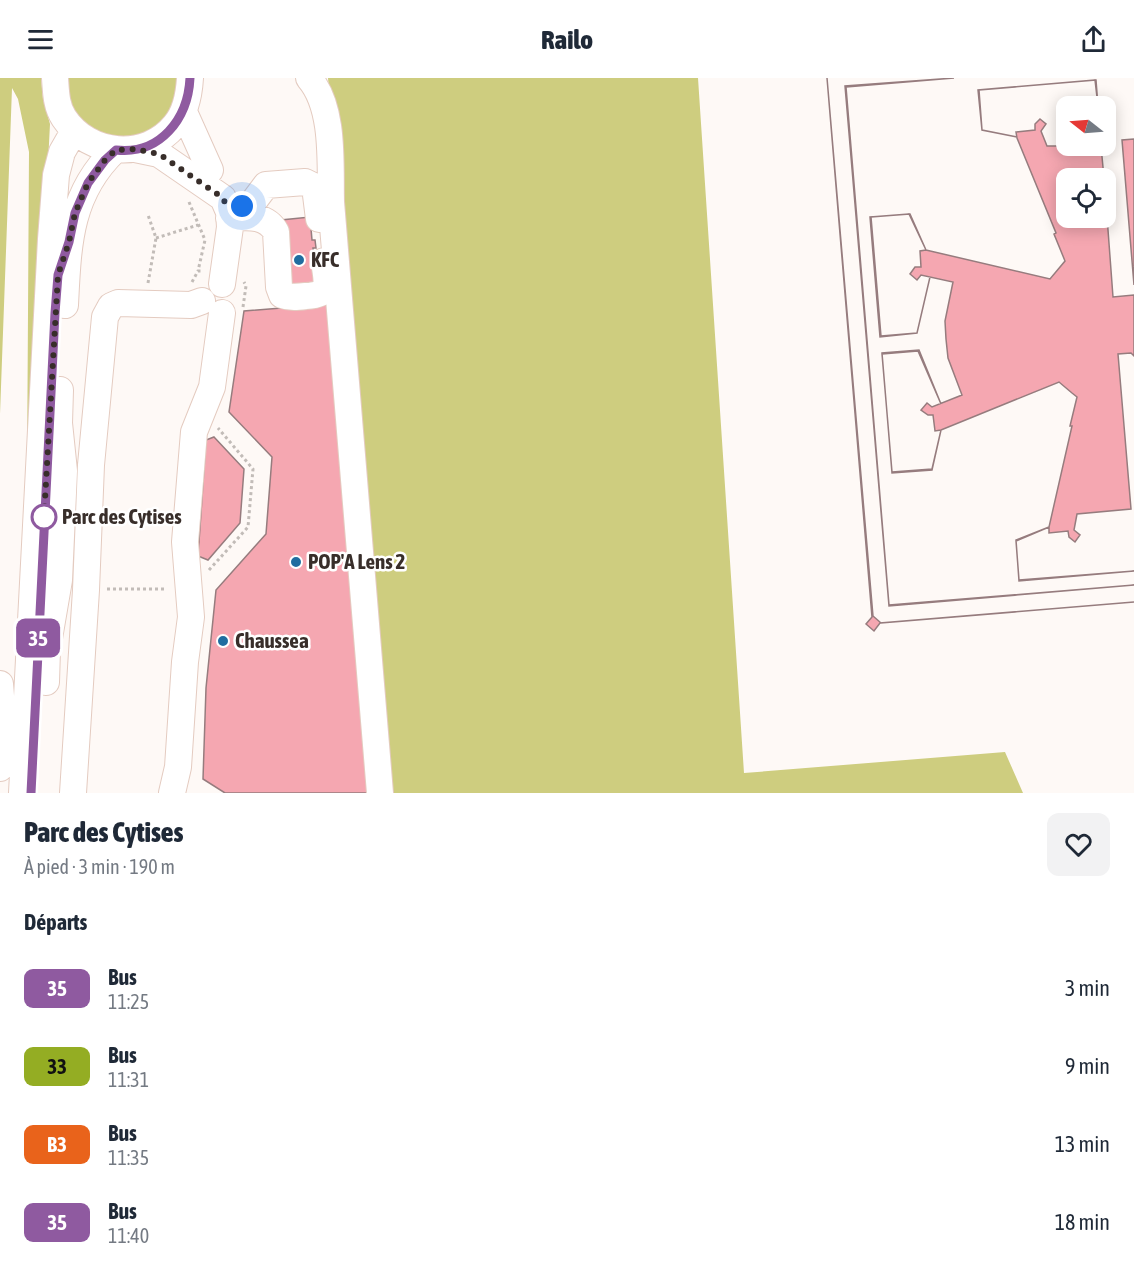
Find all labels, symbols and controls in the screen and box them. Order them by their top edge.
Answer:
icon: menu [24,23,57,56]
icon: share [1077,23,1110,56]
text: Railo [541,24,593,55]
north arrow [1056,96,1116,156]
map controls [1056,96,1116,228]
button: locate [1056,168,1116,228]
your location [227,191,257,221]
place label: KFC [311,247,340,271]
marker: KFC [292,253,306,267]
marker: Parc des Cytises [31,504,57,530]
place label: Parc des Cytises [62,504,182,528]
place label: POP'A Lens 2 [308,549,406,573]
marker: POP'A Lens 2 [289,555,303,569]
line badge: 35 [11,618,65,658]
text: 35 [28,626,48,650]
place label: Chaussea [235,628,309,652]
marker: Chaussea [216,634,230,648]
button: heart [1047,813,1110,876]
text: Parc des Cytises [24,816,183,848]
text: À pied · 3 min · 190 m [24,855,175,878]
text: Départs [24,909,87,935]
text: Bus [108,964,137,990]
text: 3 min [1065,975,1110,1001]
text: 35 [47,976,67,1000]
text: 11:25 [108,990,149,1013]
text: Bus [108,1042,137,1068]
text: 9 min [1065,1053,1110,1079]
text: 33 [47,1054,67,1078]
text: 11:31 [108,1068,149,1091]
text: Bus [108,1120,137,1146]
text: 13 min [1055,1131,1110,1157]
text: B3 [47,1132,67,1156]
text: 11:35 [108,1146,149,1169]
text: Bus [108,1198,137,1224]
text: 18 min [1055,1209,1110,1235]
text: 35 [47,1210,67,1234]
text: 11:40 [108,1224,149,1247]

